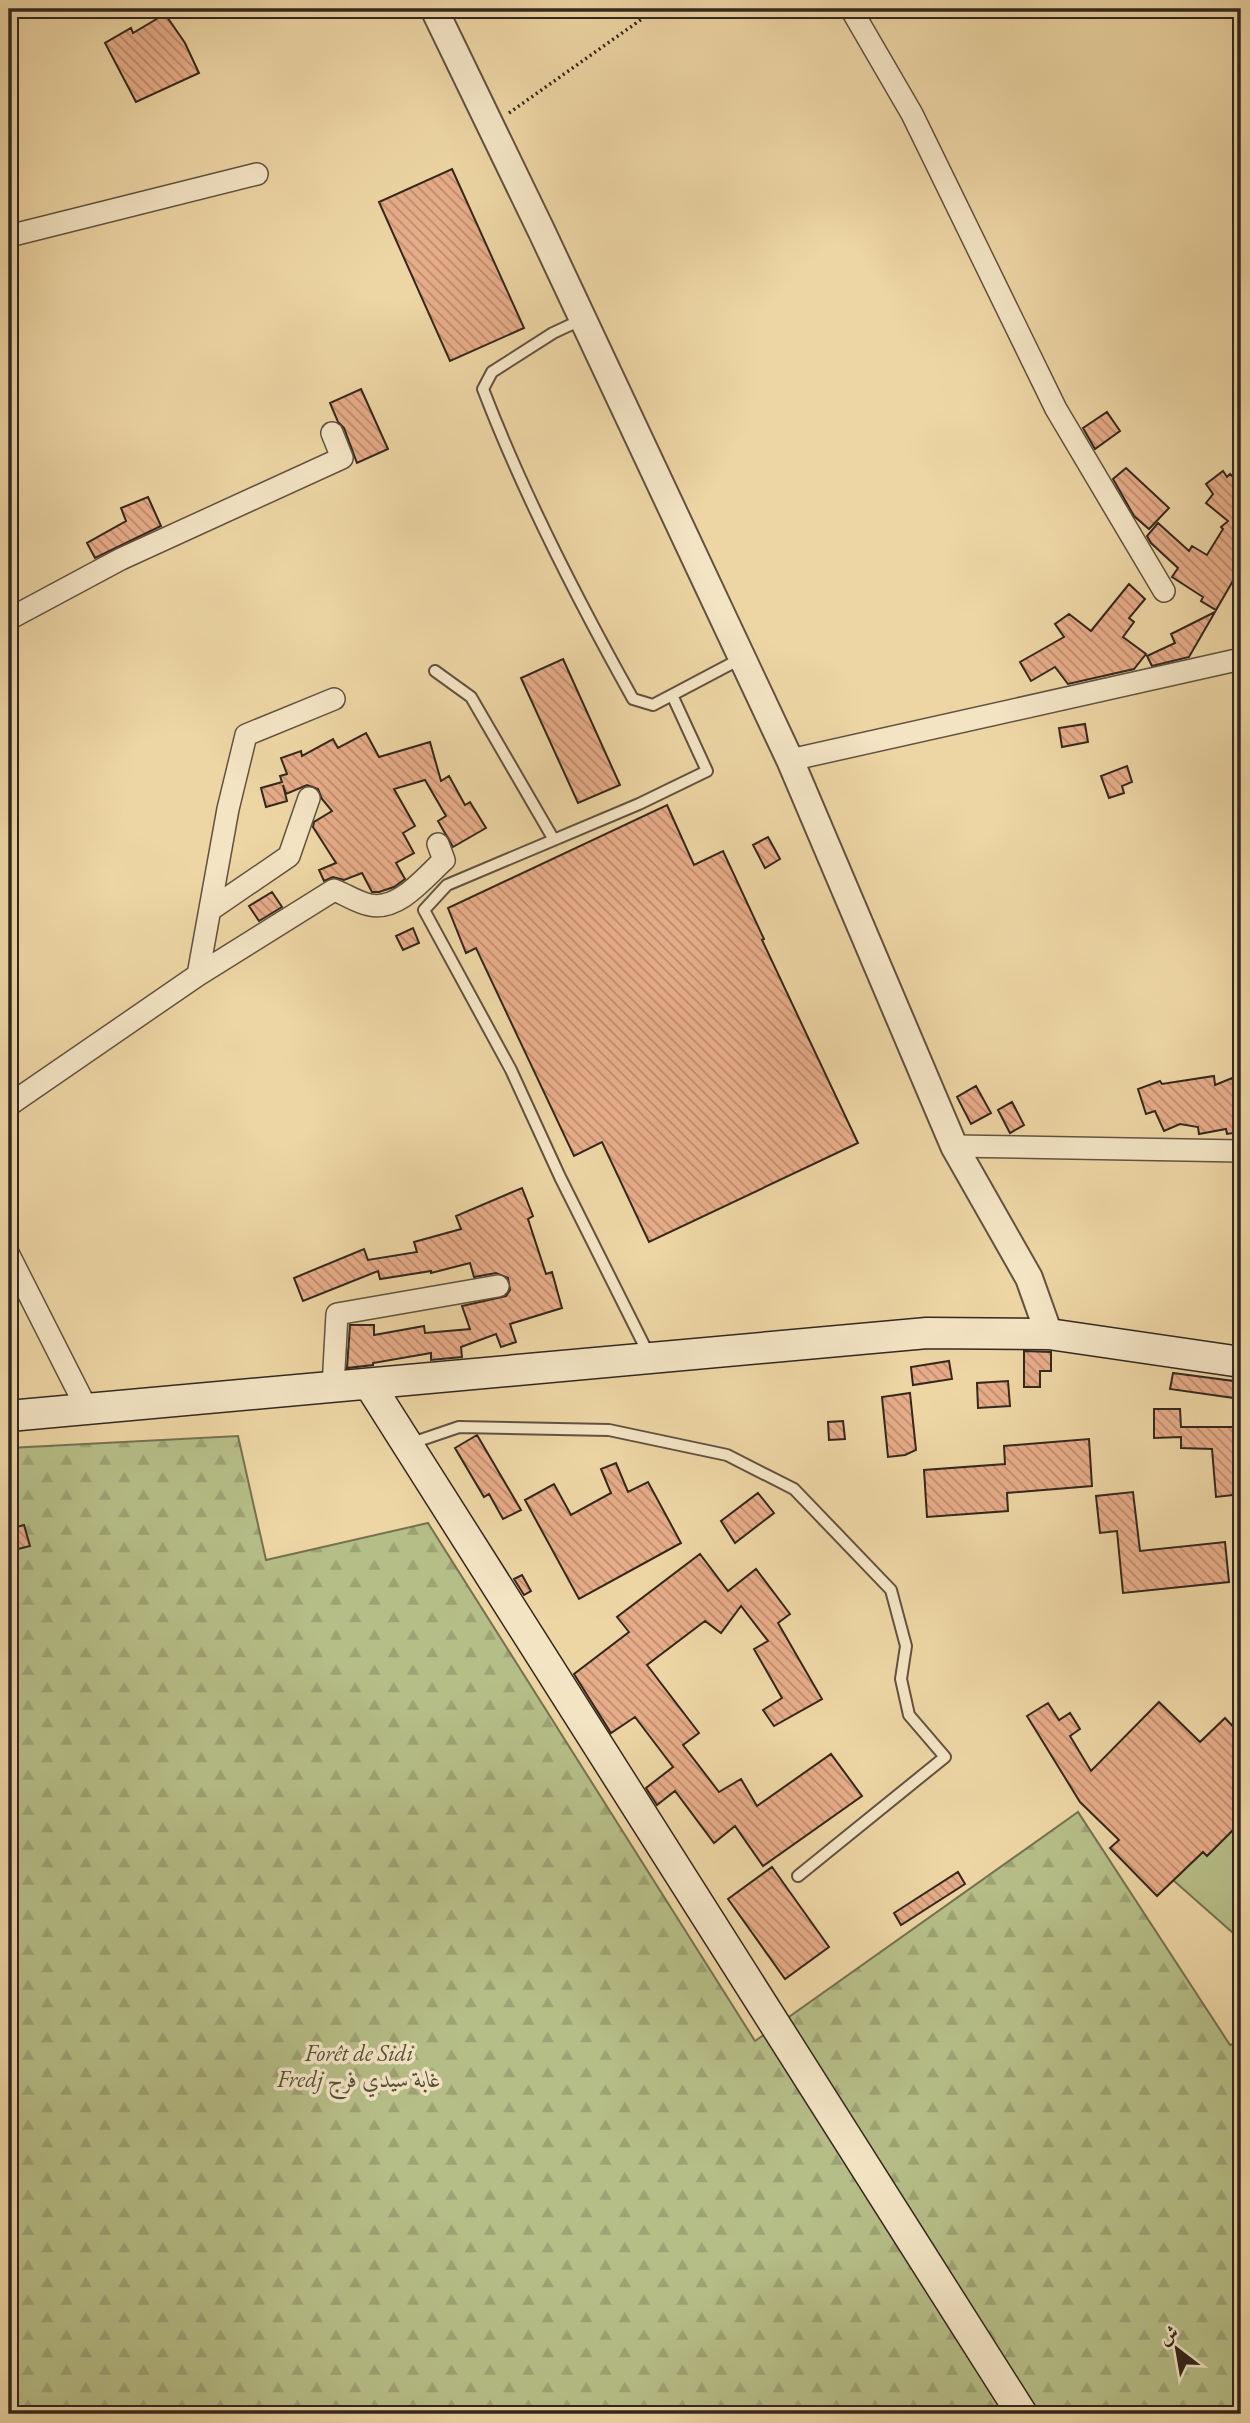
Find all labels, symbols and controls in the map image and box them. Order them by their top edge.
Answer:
park label: Forêt de Sidi Fredj غابة سيدي فرج [276,2038,441,2100]
north arrow [1142,2314,1212,2384]
text: ش [1154,2319,1183,2350]

